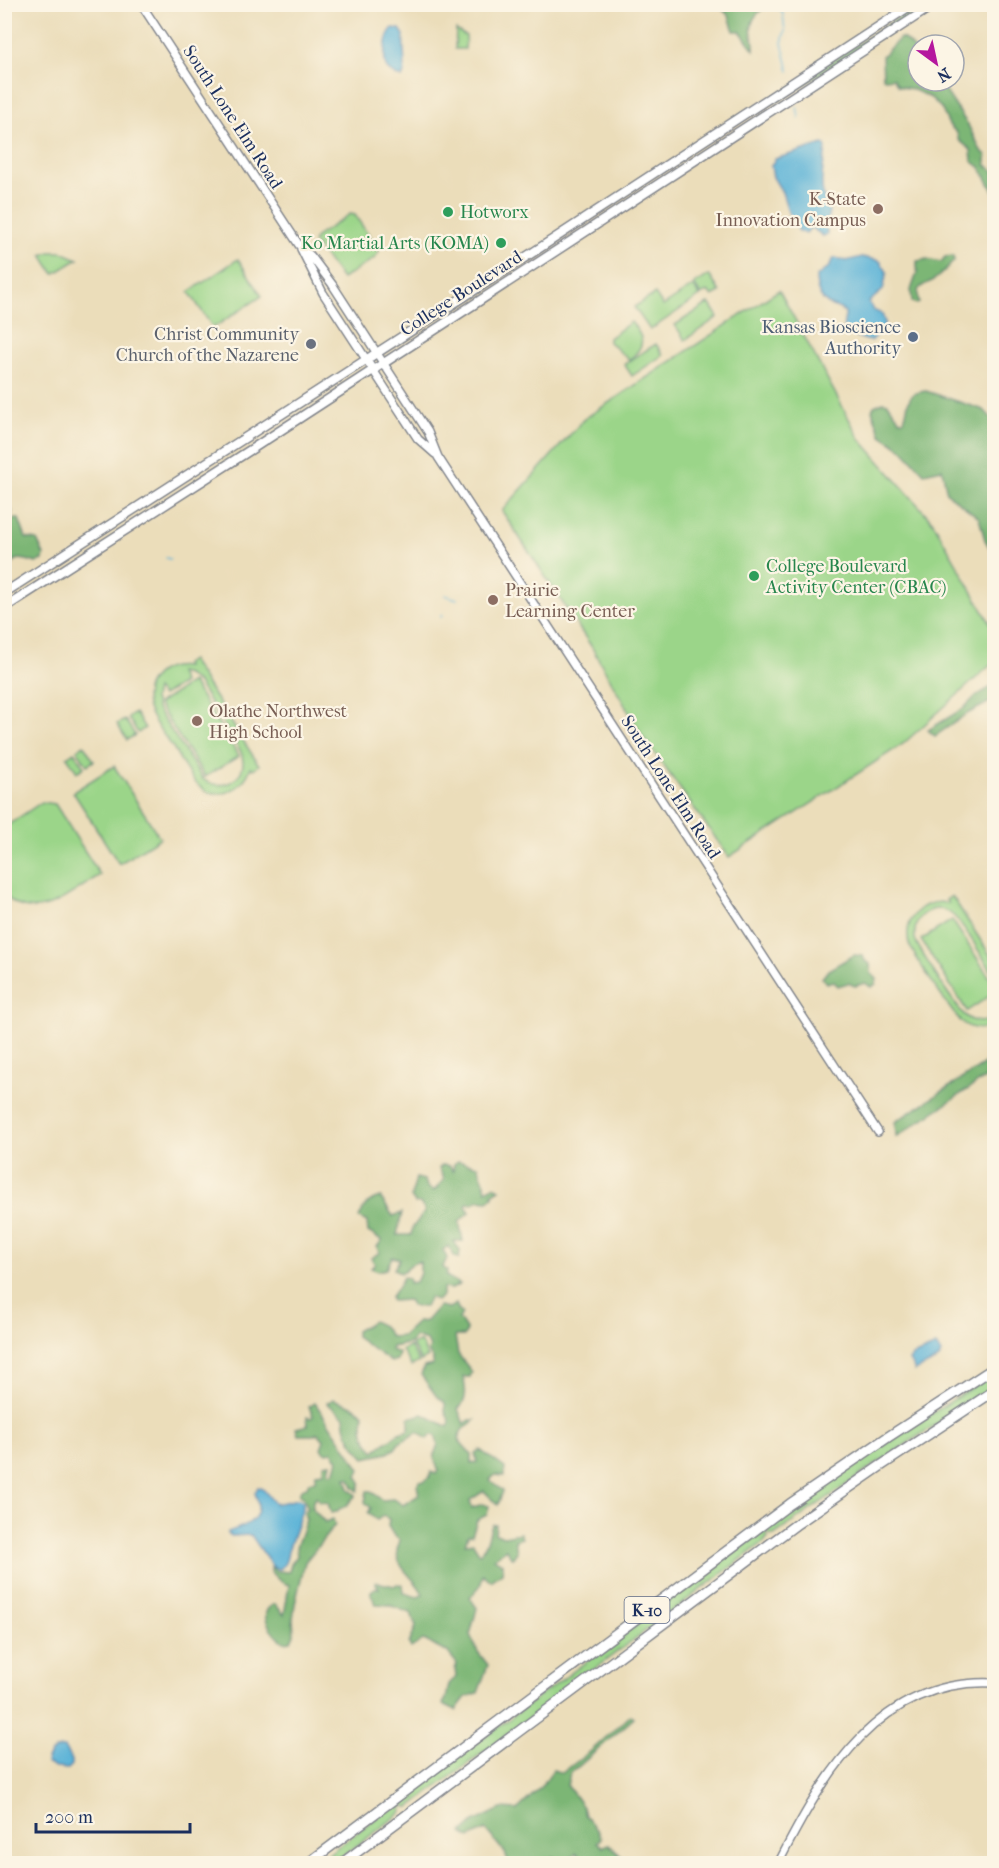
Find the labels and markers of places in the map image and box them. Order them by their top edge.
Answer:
place label: K-State Innovation Campus [715,189,866,231]
place label: Hotworx [460,202,529,223]
marker: K-State Innovation Campus [871,202,885,216]
marker: Hotworx [441,205,455,219]
place label: Ko Martial Arts (KOMA) [301,233,489,254]
marker: Ko Martial Arts (KOMA) [494,236,508,250]
place label: Kansas Bioscience Authority [762,317,902,359]
place label: Christ Community Church of the Nazarene [116,324,300,366]
marker: Kansas Bioscience Authority [906,330,920,344]
marker: Christ Community Church of the Nazarene [304,337,318,351]
place label: College Boulevard Activity Center (CBAC) [765,556,947,598]
marker: College Boulevard Activity Center (CBAC) [747,569,761,583]
place label: Prairie Learning Center [505,580,635,622]
marker: Prairie Learning Center [486,593,500,607]
place label: Olathe Northwest High School [209,701,348,743]
marker: Olathe Northwest High School [190,714,204,728]

